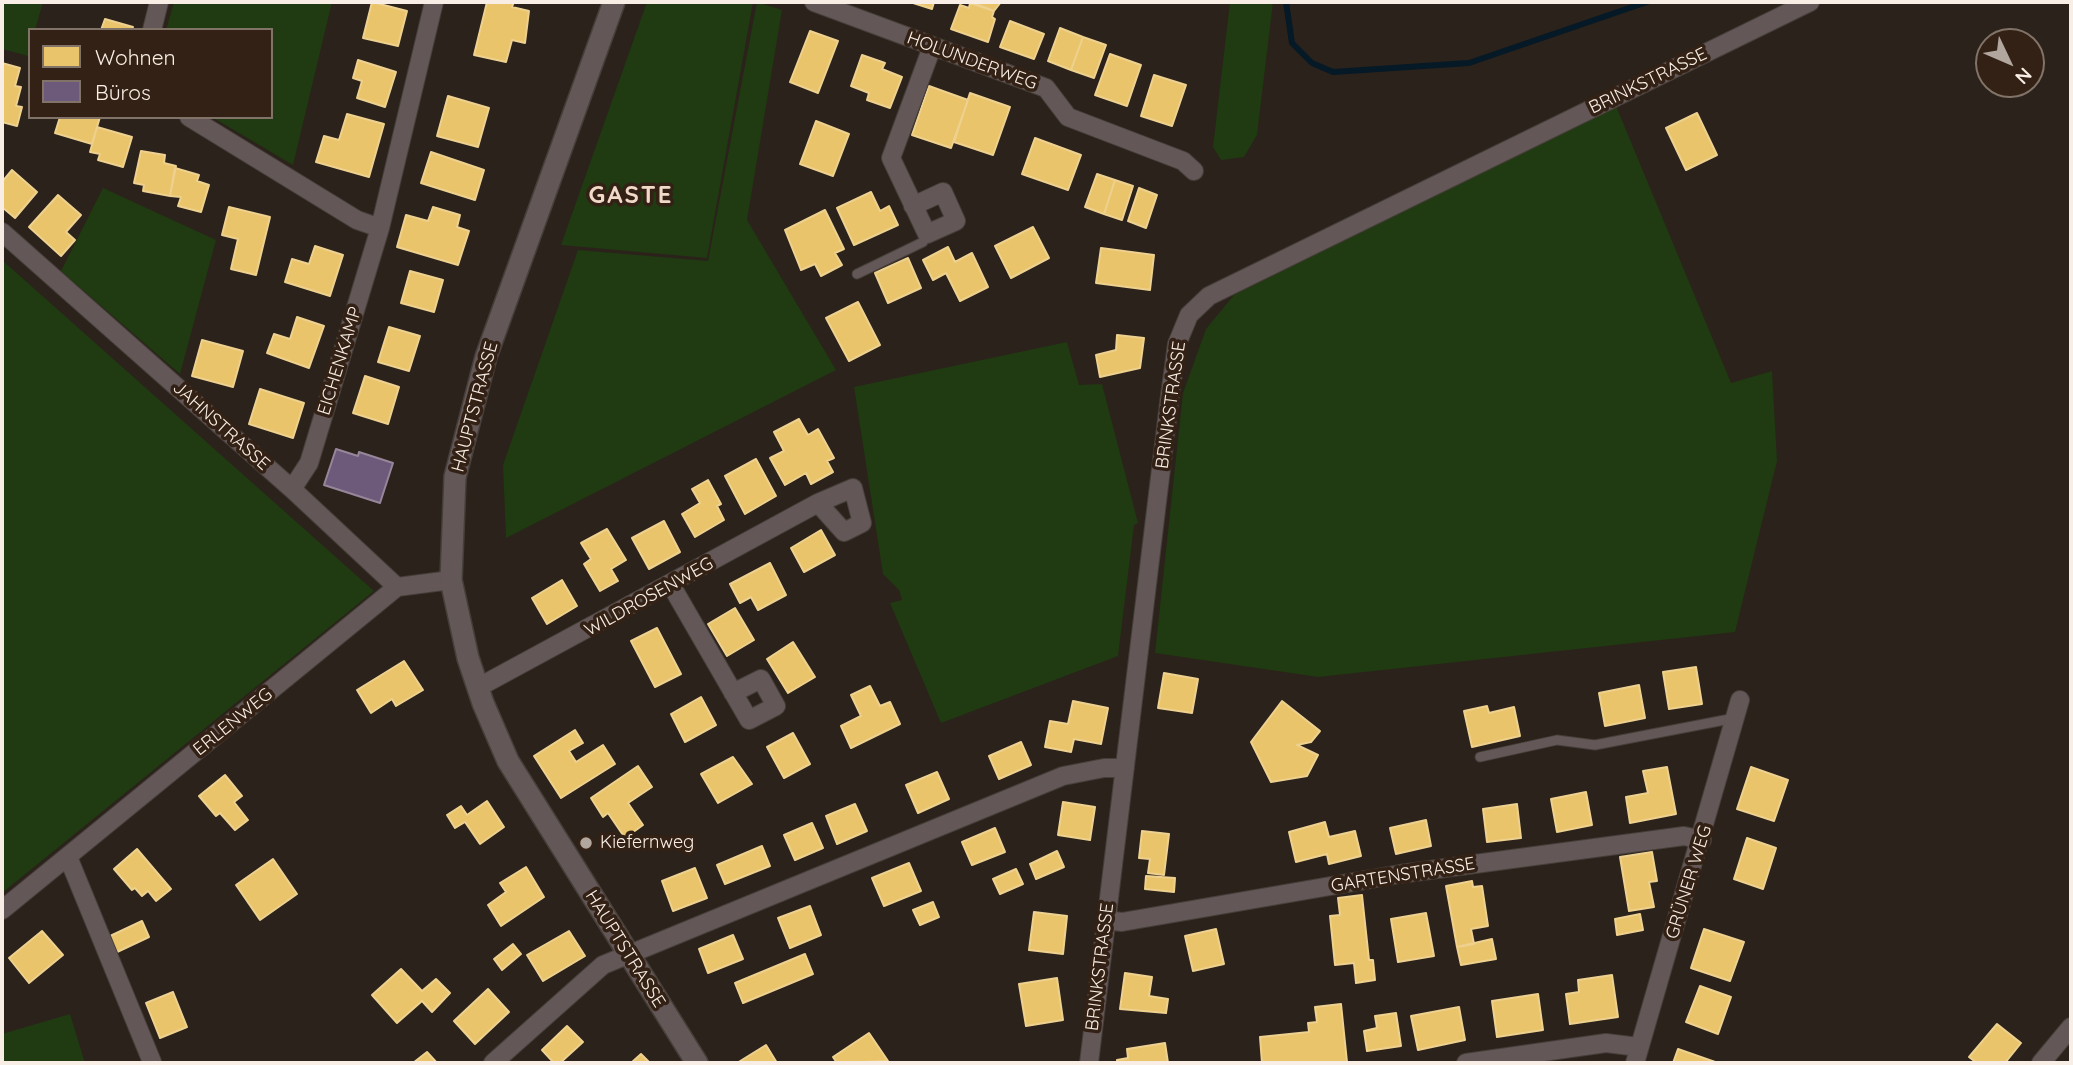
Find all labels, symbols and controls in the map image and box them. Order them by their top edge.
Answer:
street label: HOLUNDERWEG [904,27,1040,95]
legend [28,28,273,119]
north arrow [1975,28,2045,98]
street label: BRINKSTRASSE [1586,43,1710,119]
text: Wohnen [95,44,176,70]
text: N [2010,63,2037,90]
text: Büros [95,79,151,105]
district label: GASTE [589,182,673,210]
street label: EICHENKAMP [313,304,367,418]
street label: HAUPTSTRASSE [447,339,503,475]
street label: BRINKSTRASSE [1151,340,1191,470]
street label: JAHNSTRASSE [168,377,274,475]
street label: WILDROSENWEG [581,553,717,641]
street label: ERLENWEG [189,684,277,760]
street label: GRÜNER WEG [1661,823,1717,941]
place label: Kiefernweg [600,832,694,854]
marker: Kiefernweg [578,835,594,851]
street label: GARTENSTRASSE [1330,853,1476,897]
street label: HAUPTSTRASSE [580,886,670,1012]
street label: BRINKSTRASSE [1081,902,1119,1032]

